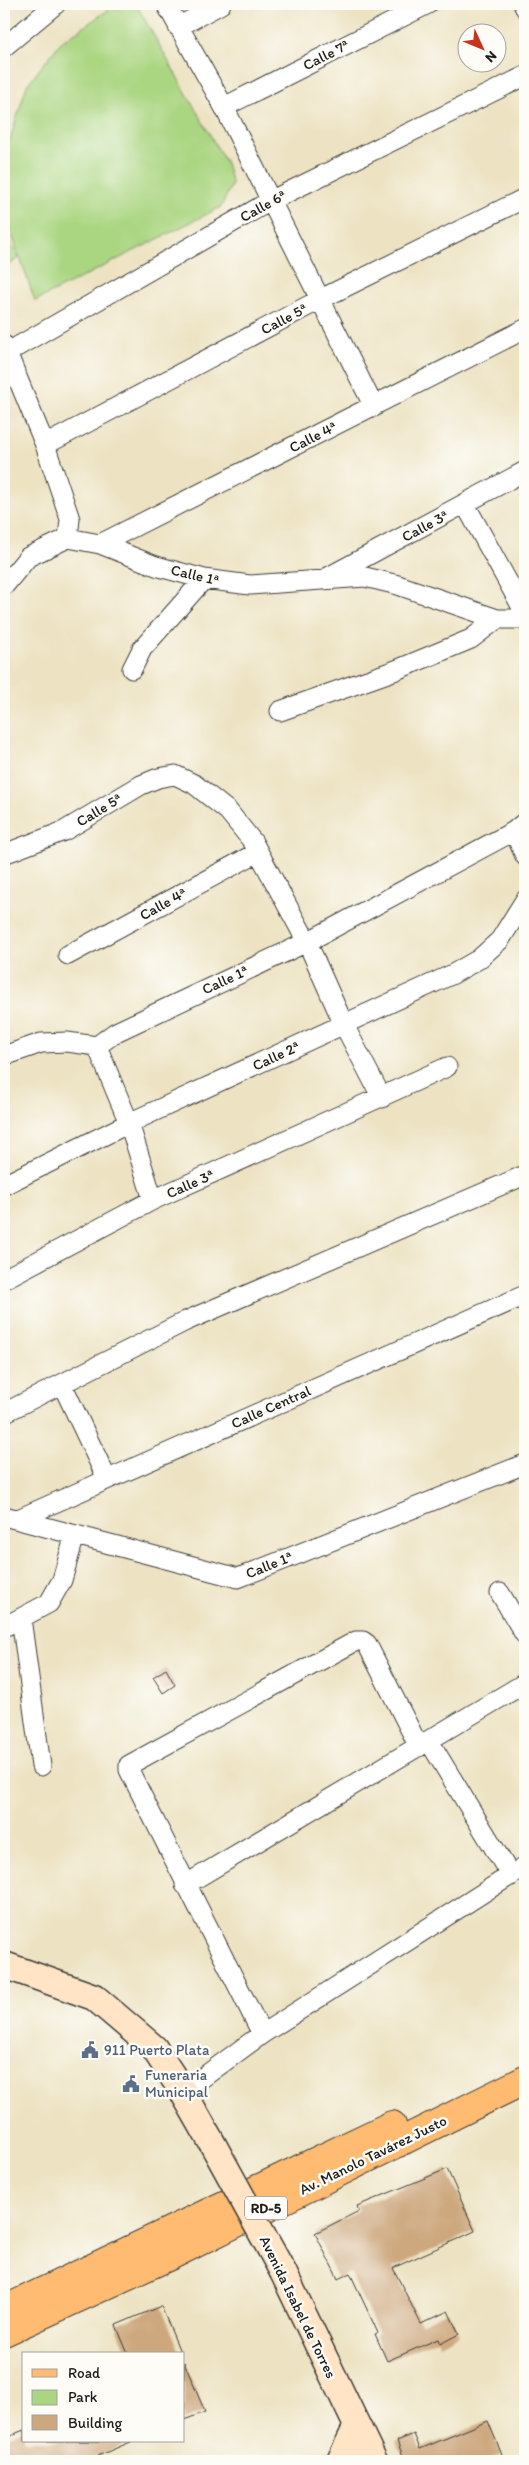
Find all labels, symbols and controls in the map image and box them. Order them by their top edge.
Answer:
north arrow [456,22,506,72]
street label: Calle 7ª [300,36,353,74]
text: N [482,47,500,66]
street label: Calle 6ª [237,186,290,226]
street label: Calle 5ª [258,299,311,339]
street label: Calle 4ª [286,417,340,457]
street label: Calle 3ª [399,506,452,546]
street label: Calle 1ª [169,561,221,589]
street label: Calle 5ª [73,789,125,831]
street label: Calle 4ª [136,884,190,924]
street label: Calle 1ª [199,961,251,998]
street label: Calle 2ª [250,1037,303,1075]
street label: Calle 3ª [163,1165,217,1202]
street label: Calle Central [228,1381,314,1433]
street label: Calle 1ª [243,1547,296,1583]
public building icon: 911 Puerto Plata [80,2040,100,2060]
place label: 911 Puerto Plata [104,2041,210,2059]
place label: Funeraria Municipal [145,2066,209,2101]
public building icon: Funeraria Municipal [121,2074,141,2094]
street label: Av. Manolo Tavárez Justo [296,2111,450,2199]
road number: RD-5 [245,2196,287,2220]
street label: Avenida Isabel de Torres [256,2233,340,2381]
legend [22,2352,185,2442]
text: Road [68,2364,101,2382]
text: Park [68,2388,98,2406]
text: Building [68,2414,122,2432]

